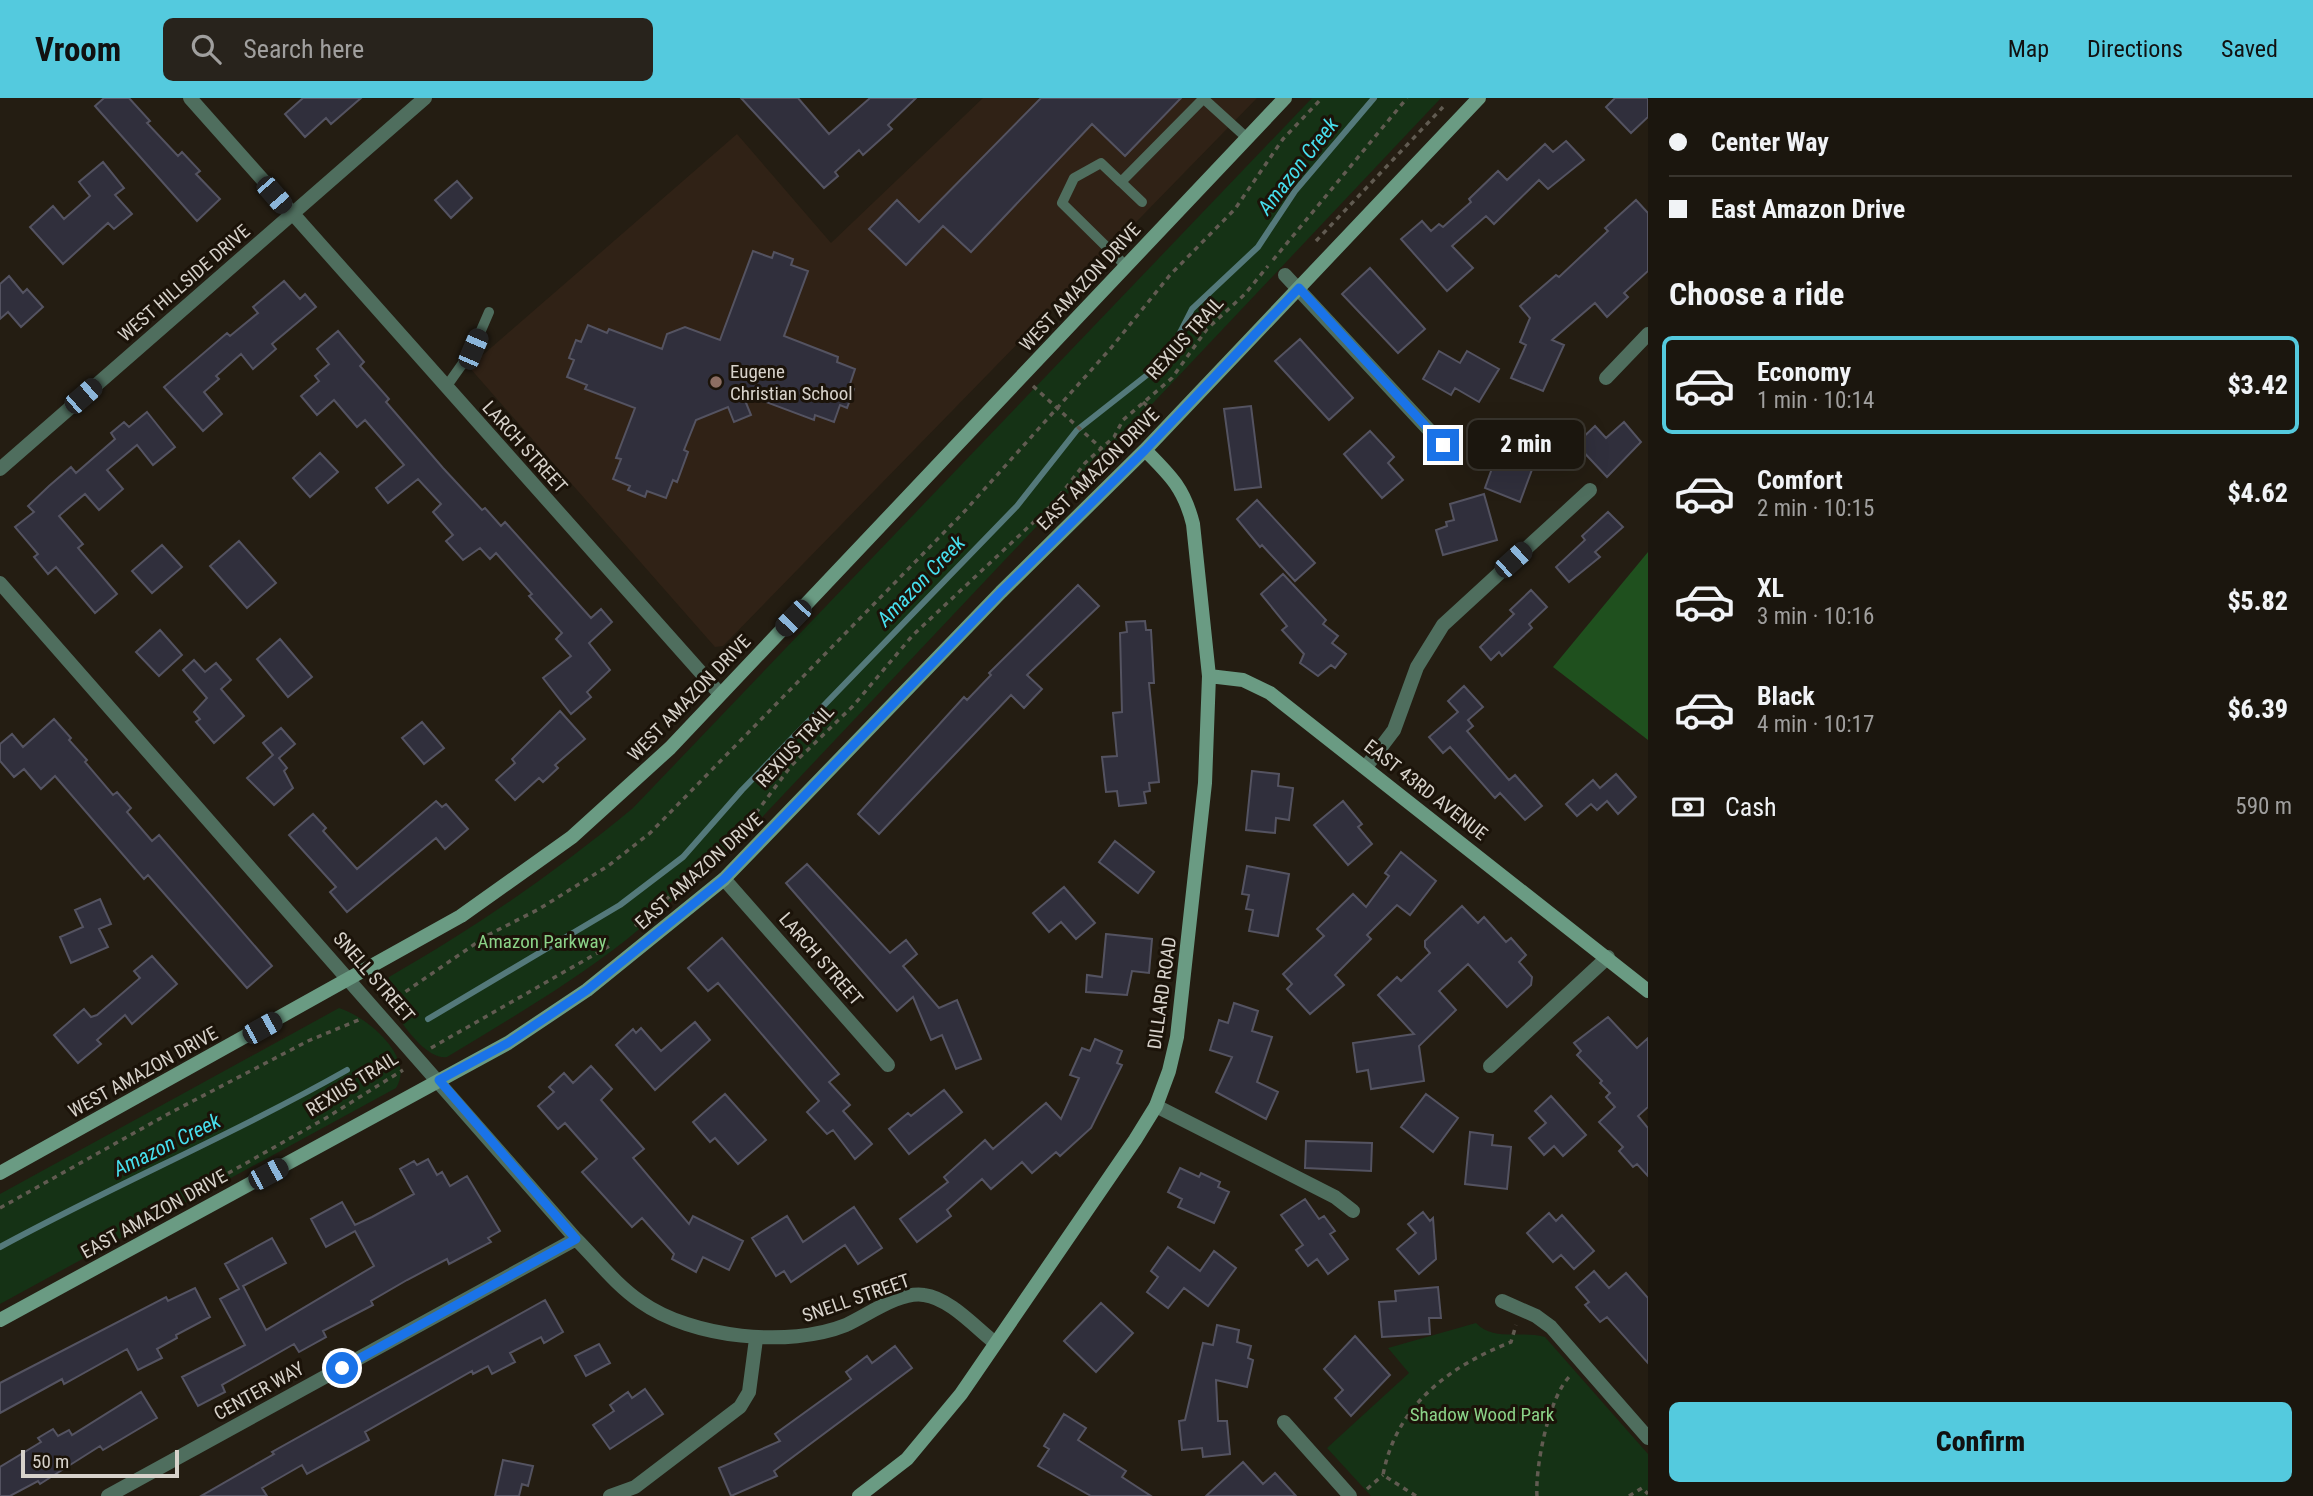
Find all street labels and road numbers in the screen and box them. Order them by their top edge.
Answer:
street label: WEST AMAZON DRIVE [1015,218,1145,356]
street label: WEST HILLSIDE DRIVE [113,219,255,347]
street label: REXIUS TRAIL [1142,292,1228,384]
street label: LARCH STREET [478,396,572,498]
street label: EAST AMAZON DRIVE [1032,403,1164,535]
street label: WEST AMAZON DRIVE [623,630,755,766]
street label: REXIUS TRAIL [751,700,839,792]
street label: EAST 43RD AVENUE [1360,735,1492,845]
street label: EAST AMAZON DRIVE [631,808,767,934]
street label: LARCH STREET [774,908,868,1010]
street label: SNELL STREET [328,927,420,1027]
street label: DILLARD ROAD [1143,935,1181,1051]
street label: WEST AMAZON DRIVE [64,1021,222,1123]
street label: REXIUS TRAIL [302,1047,402,1121]
street label: EAST AMAZON DRIVE [77,1164,231,1264]
street label: SNELL STREET [799,1269,913,1327]
street label: CENTER WAY [210,1357,308,1425]

